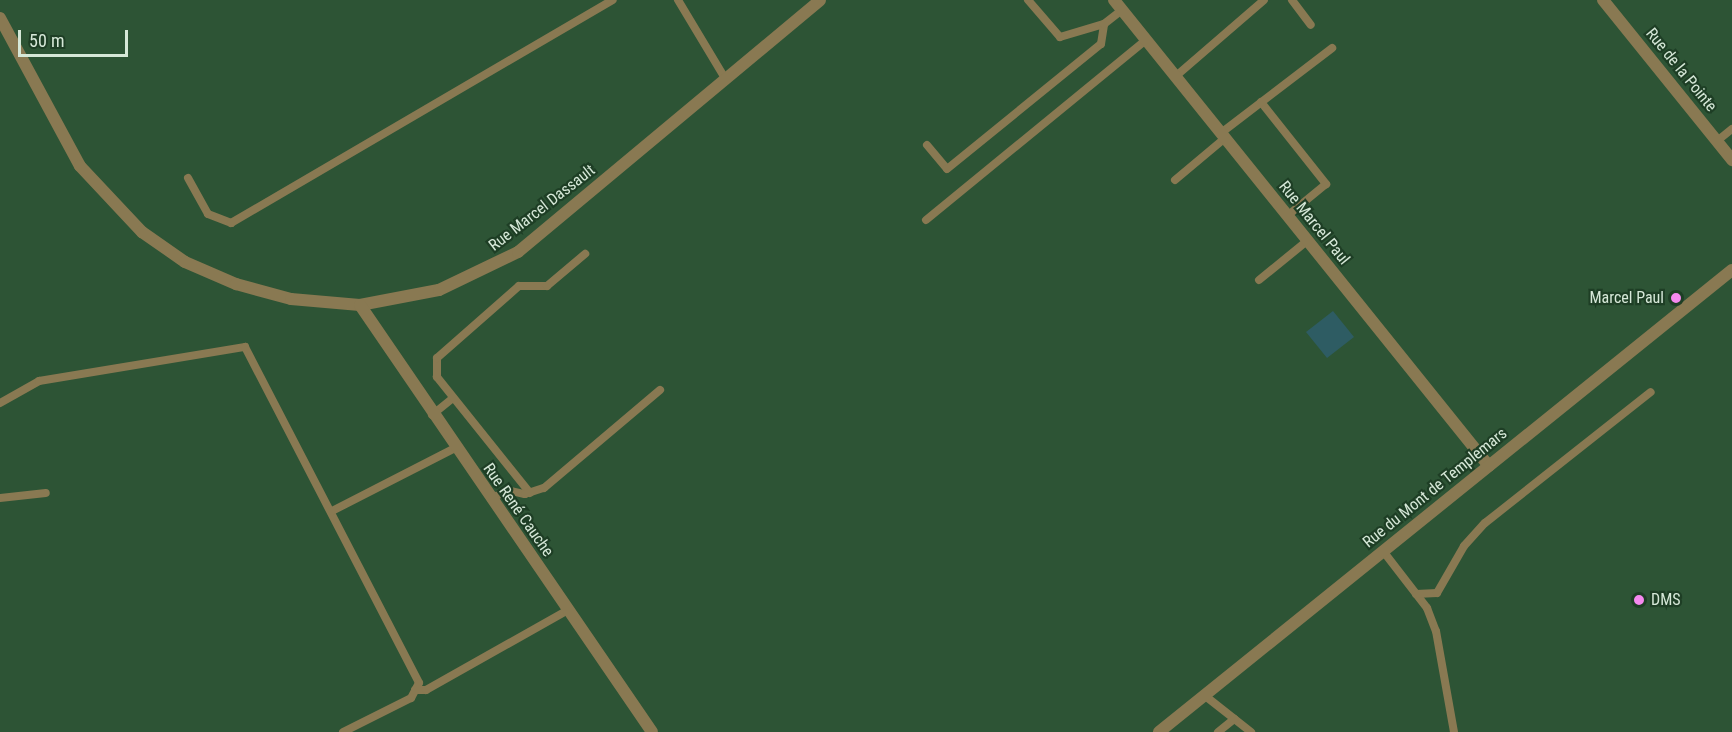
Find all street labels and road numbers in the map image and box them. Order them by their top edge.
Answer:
street label: Rue de la Pointe [1641,24,1721,116]
street label: Rue Marcel Dassault [485,161,599,255]
street label: Rue Marcel Paul [1274,177,1354,269]
street label: Rue du Mont de Templemars [1359,424,1511,552]
street label: Rue René Cauche [479,460,557,560]

